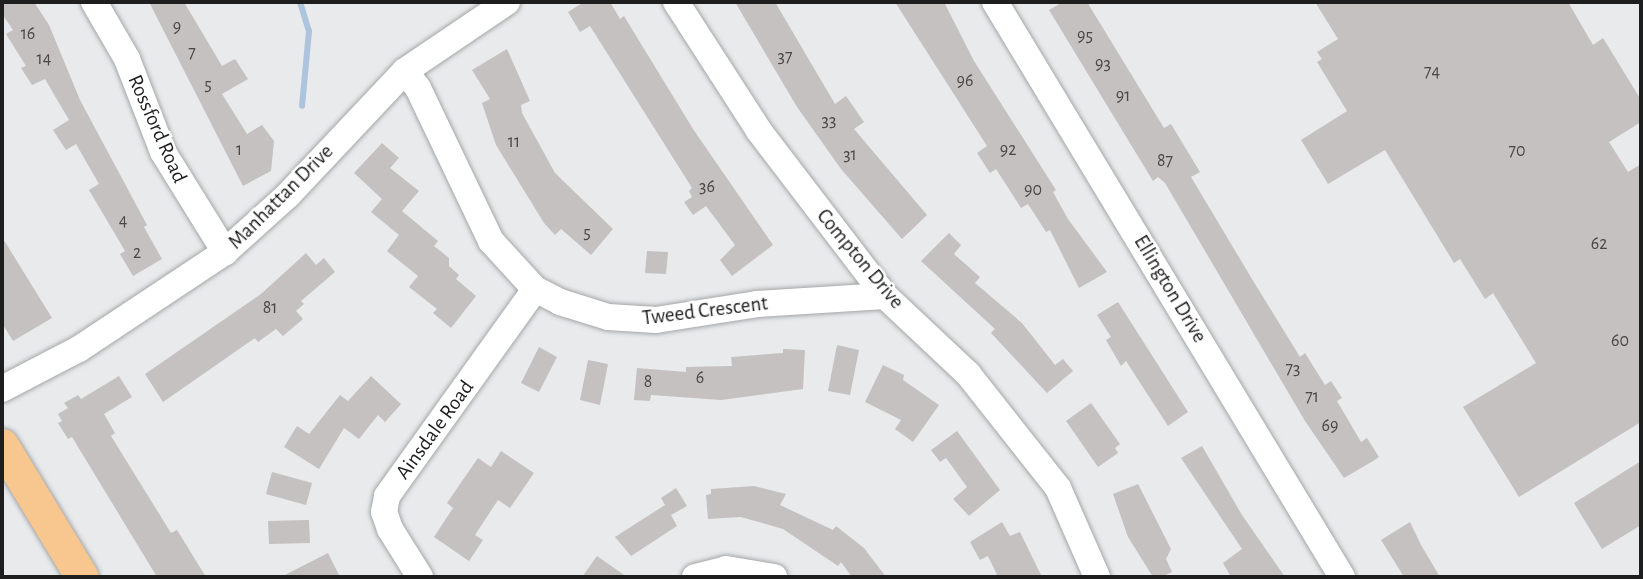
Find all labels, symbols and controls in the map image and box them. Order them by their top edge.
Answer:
house number: 9 [173,16,181,38]
house number: 16 [21,23,35,45]
house number: 95 [1077,25,1093,47]
house number: 7 [188,42,196,64]
house number: 37 [778,46,792,68]
house number: 14 [37,48,51,70]
house number: 93 [1095,53,1111,75]
house number: 74 [1424,61,1440,83]
house number: 96 [957,70,973,92]
street label: Rossford Road [122,71,192,187]
house number: 5 [204,74,212,96]
house number: 91 [1116,85,1130,107]
house number: 33 [822,110,836,132]
house number: 11 [508,131,520,153]
street label: Manhattan Drive [223,139,339,255]
house number: 1 [236,139,242,161]
house number: 92 [1000,139,1016,161]
house number: 70 [1508,140,1526,162]
house number: 31 [843,144,857,166]
house number: 87 [1157,150,1173,172]
house number: 36 [699,176,715,198]
house number: 90 [1024,179,1042,201]
street label: Compton Drive [811,204,909,314]
house number: 4 [119,210,127,232]
house number: 5 [583,222,591,244]
street label: Ellington Drive [1128,231,1212,347]
house number: 62 [1591,233,1607,255]
house number: 2 [133,242,141,264]
street label: Tweed Crescent [641,291,769,331]
house number: 81 [263,297,277,319]
house number: 60 [1611,330,1629,352]
house number: 73 [1286,358,1300,380]
house number: 6 [696,367,704,389]
house number: 8 [644,371,652,393]
street label: Ainsdale Road [391,375,479,485]
house number: 71 [1305,386,1319,408]
house number: 69 [1322,415,1338,437]

